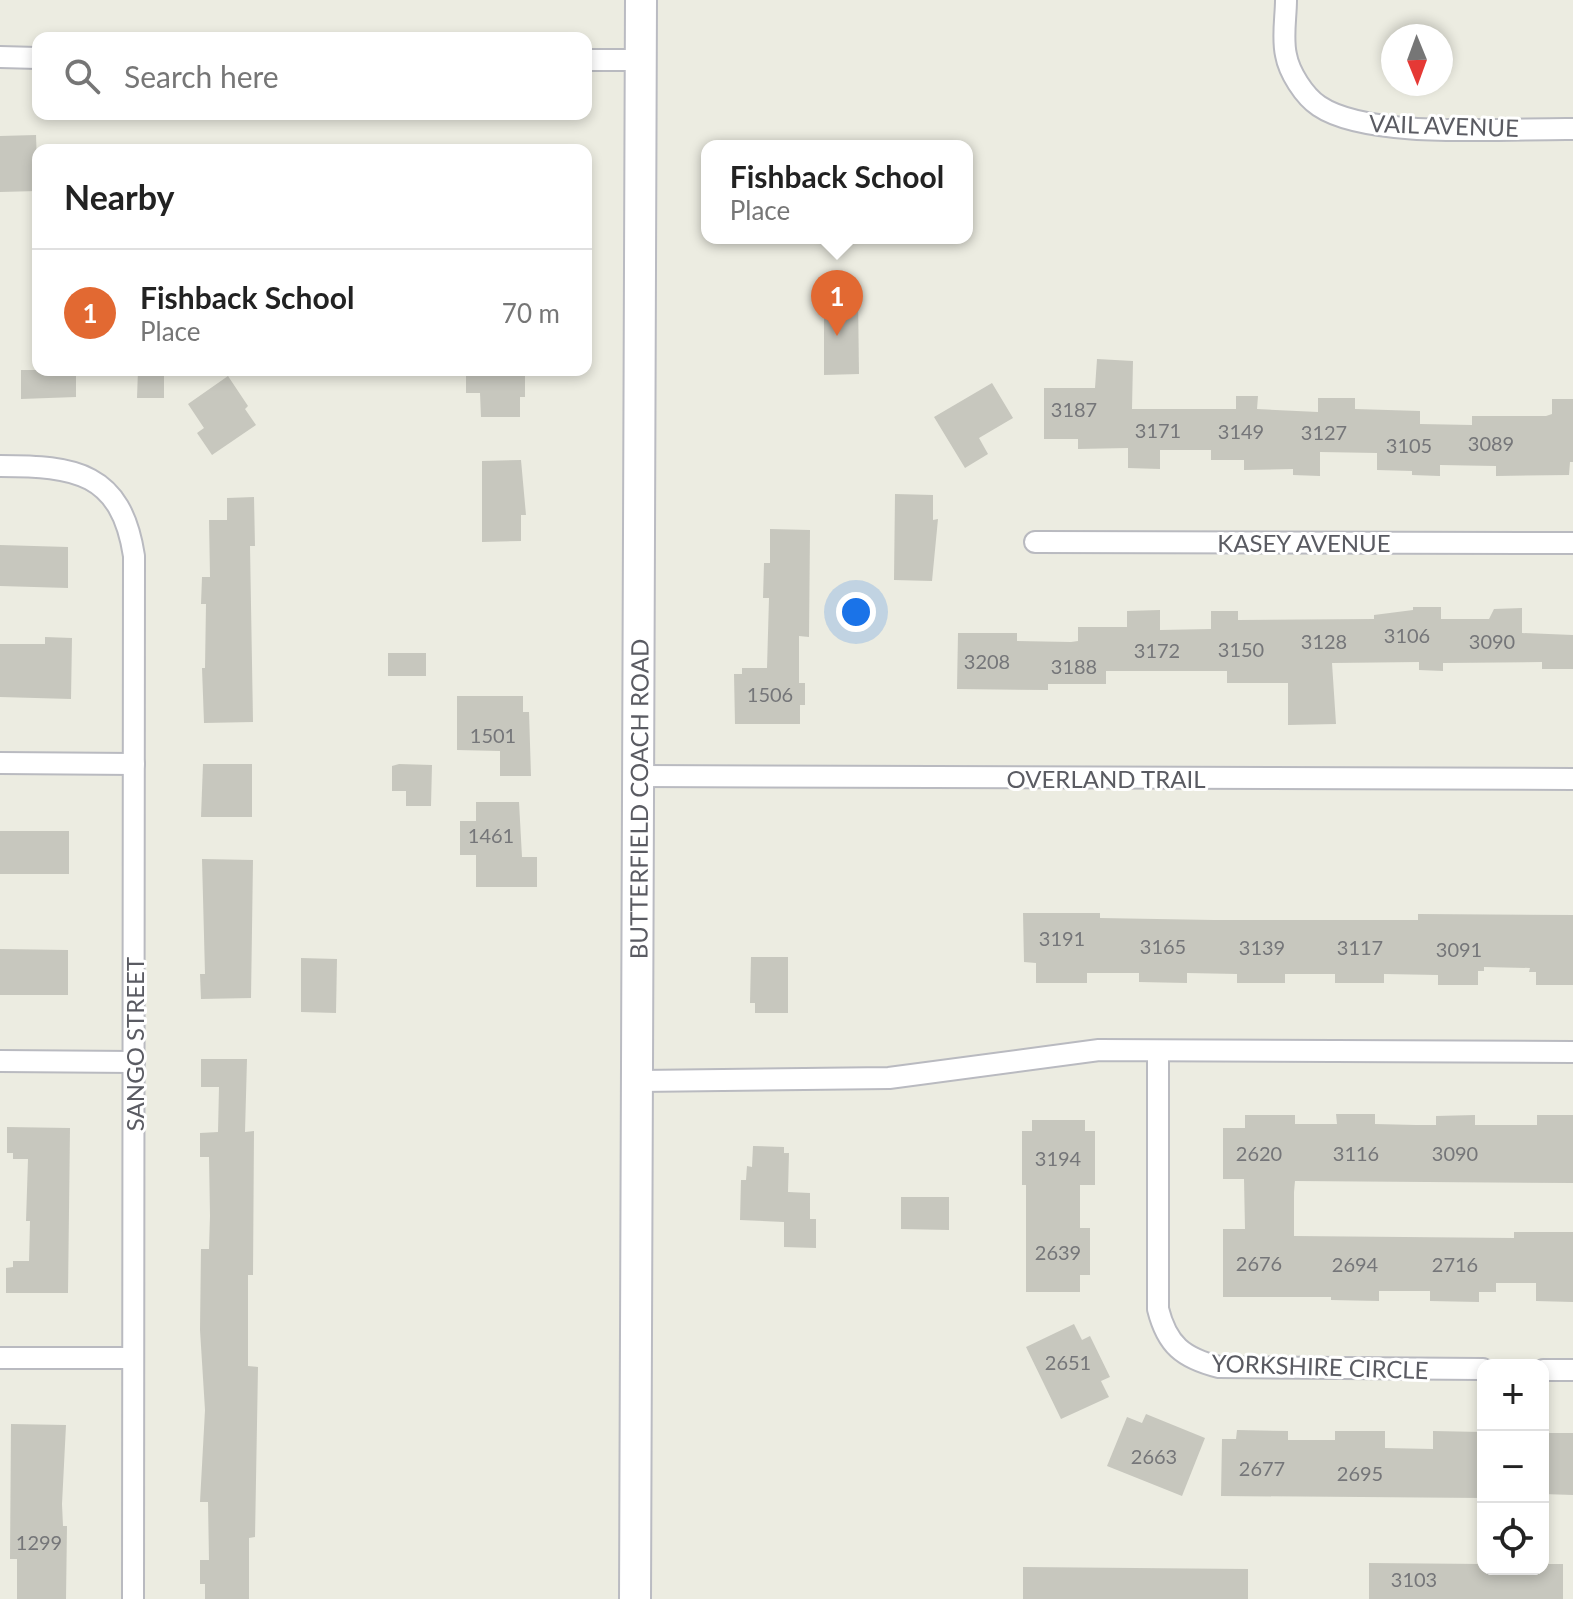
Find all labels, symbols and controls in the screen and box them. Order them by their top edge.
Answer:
north arrow [1381,24,1453,96]
search box [32,32,592,120]
icon: search [60,54,104,98]
text: Search here [124,58,279,94]
street label: VAIL AVENUE [1369,108,1519,142]
popup [701,140,973,244]
text: Fishback School [730,158,944,194]
text: Nearby [64,176,175,217]
text: Place [730,194,790,226]
pin: 1 [811,270,863,336]
text: Fishback School [140,279,354,315]
text: 1 [82,297,98,329]
text: 70 m [502,297,560,329]
text: Place [140,315,201,347]
house number: 3187 [1051,397,1097,421]
house number: 3171 [1135,418,1181,442]
house number: 3149 [1218,419,1264,443]
house number: 3127 [1301,420,1347,444]
house number: 3089 [1468,431,1514,455]
house number: 3105 [1386,433,1432,457]
street label: KASEY AVENUE [1217,528,1391,557]
your location [836,592,876,632]
house number: 3106 [1384,623,1430,647]
house number: 3128 [1301,629,1347,653]
house number: 3090 [1469,629,1515,653]
house number: 3150 [1218,637,1264,661]
house number: 3172 [1134,638,1180,662]
street label: BUTTERFIELD COACH ROAD [623,639,653,959]
house number: 3208 [964,649,1010,673]
house number: 3188 [1051,654,1097,678]
house number: 1506 [747,682,793,706]
house number: 1501 [470,723,516,747]
street label: OVERLAND TRAIL [1007,764,1205,793]
house number: 1461 [468,823,514,847]
house number: 3191 [1039,926,1085,950]
house number: 3165 [1140,934,1186,958]
house number: 3139 [1239,935,1285,959]
house number: 3117 [1337,935,1383,959]
house number: 3091 [1436,937,1482,961]
street label: SANGO STREET [120,957,149,1131]
house number: 2620 [1236,1141,1282,1165]
house number: 3116 [1333,1141,1379,1165]
house number: 3090 [1432,1141,1478,1165]
house number: 3194 [1035,1146,1082,1170]
house number: 2639 [1035,1240,1081,1264]
house number: 2676 [1236,1251,1282,1275]
house number: 2694 [1332,1252,1379,1276]
house number: 2716 [1432,1252,1478,1276]
street label: YORKSHIRE CIRCLE [1211,1348,1429,1384]
house number: 2651 [1045,1350,1091,1374]
map controls [1477,1359,1549,1575]
button: + [1477,1359,1549,1431]
button: − [1477,1431,1549,1503]
house number: 2663 [1131,1444,1177,1468]
house number: 2677 [1239,1456,1285,1480]
house number: 2695 [1337,1461,1383,1485]
button: locate [1477,1503,1549,1575]
house number: 1299 [16,1530,62,1554]
house number: 3103 [1391,1567,1437,1591]

